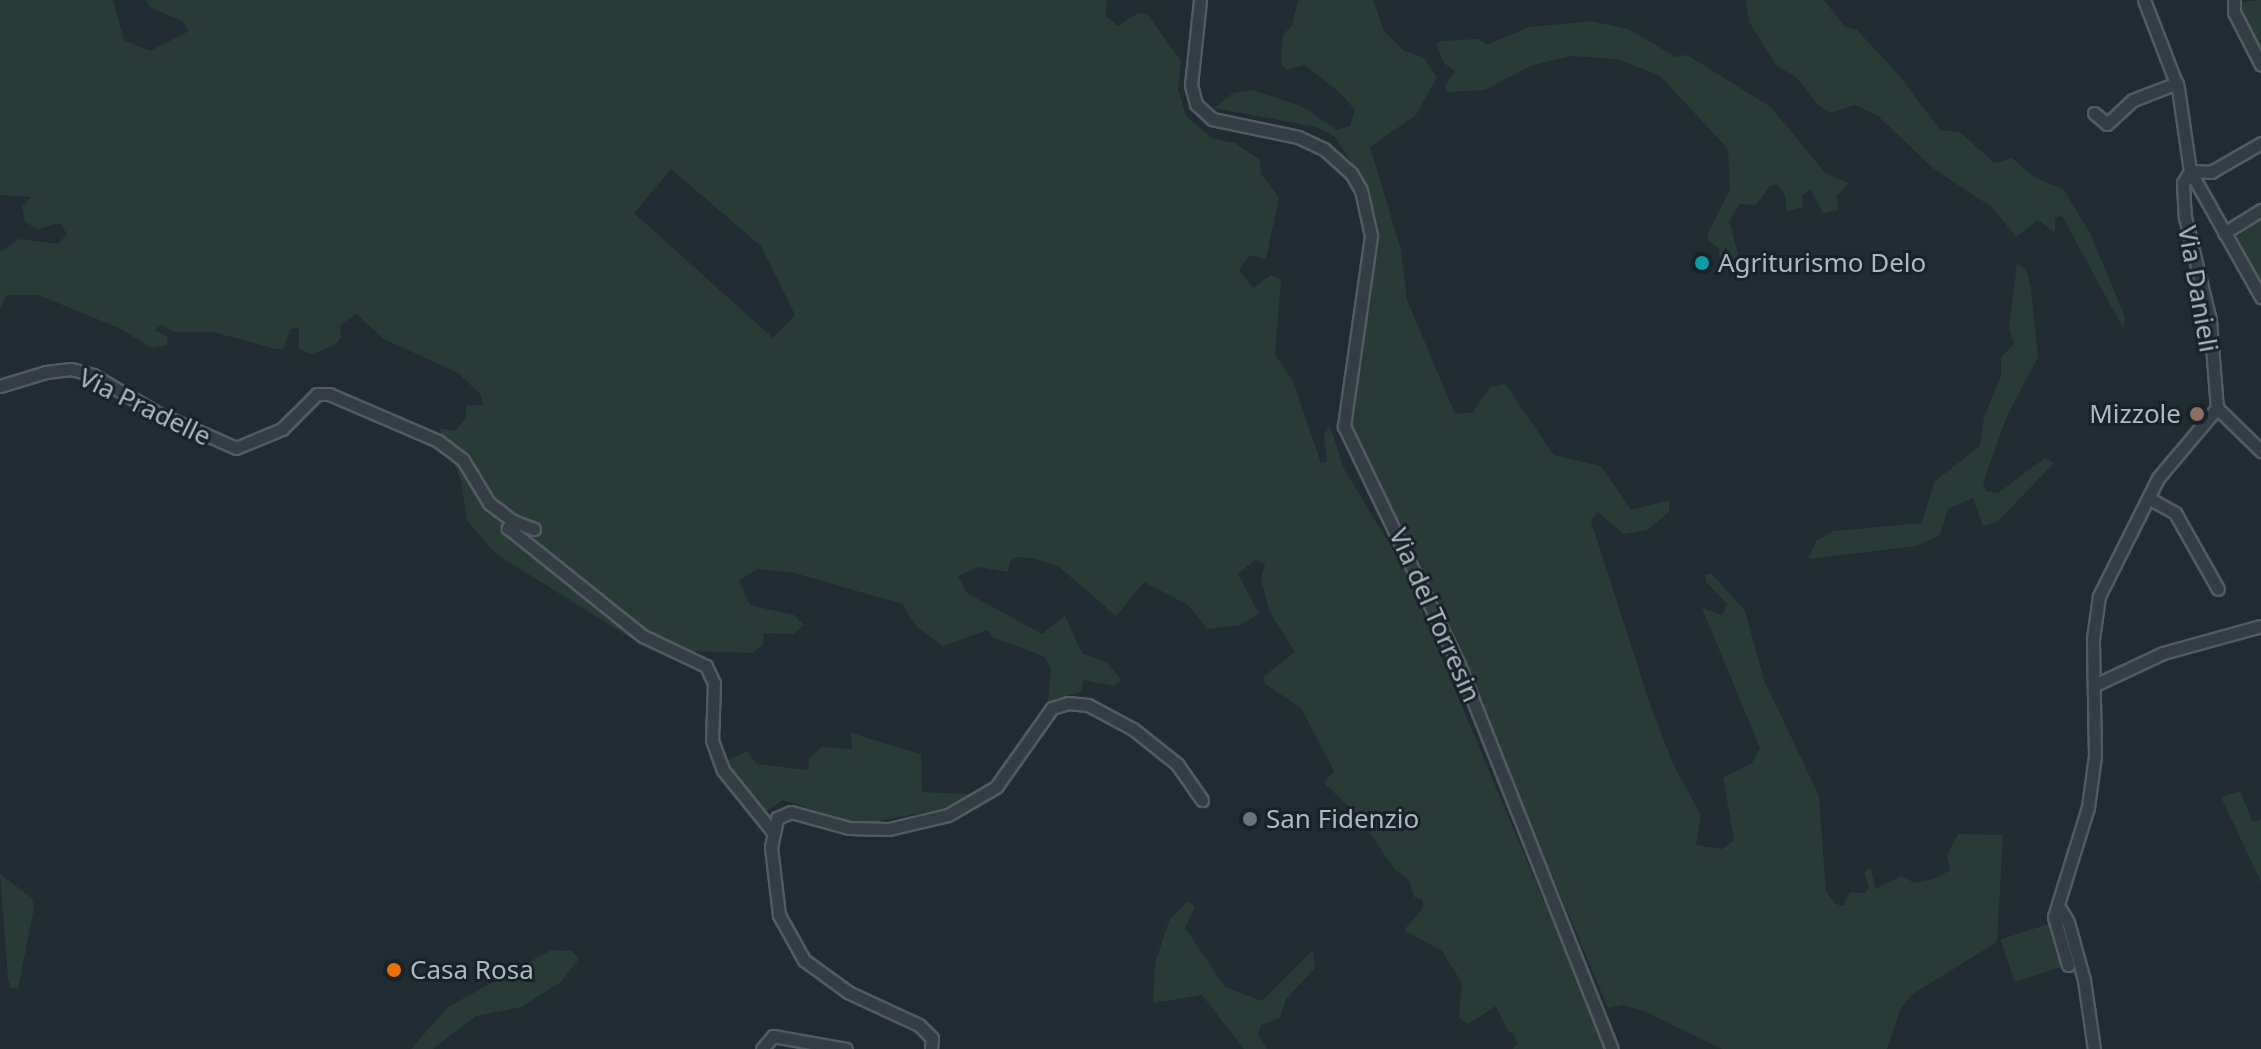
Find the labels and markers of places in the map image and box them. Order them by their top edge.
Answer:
place label: Agriturismo Delo [1718,247,1926,279]
marker: Agriturismo Delo [1693,254,1711,272]
place label: Mizzole [2089,398,2181,430]
marker: Mizzole [2188,405,2206,423]
place label: San Fidenzio [1266,803,1419,835]
marker: San Fidenzio [1241,810,1259,828]
place label: Casa Rosa [410,954,534,986]
marker: Casa Rosa [385,961,403,979]

